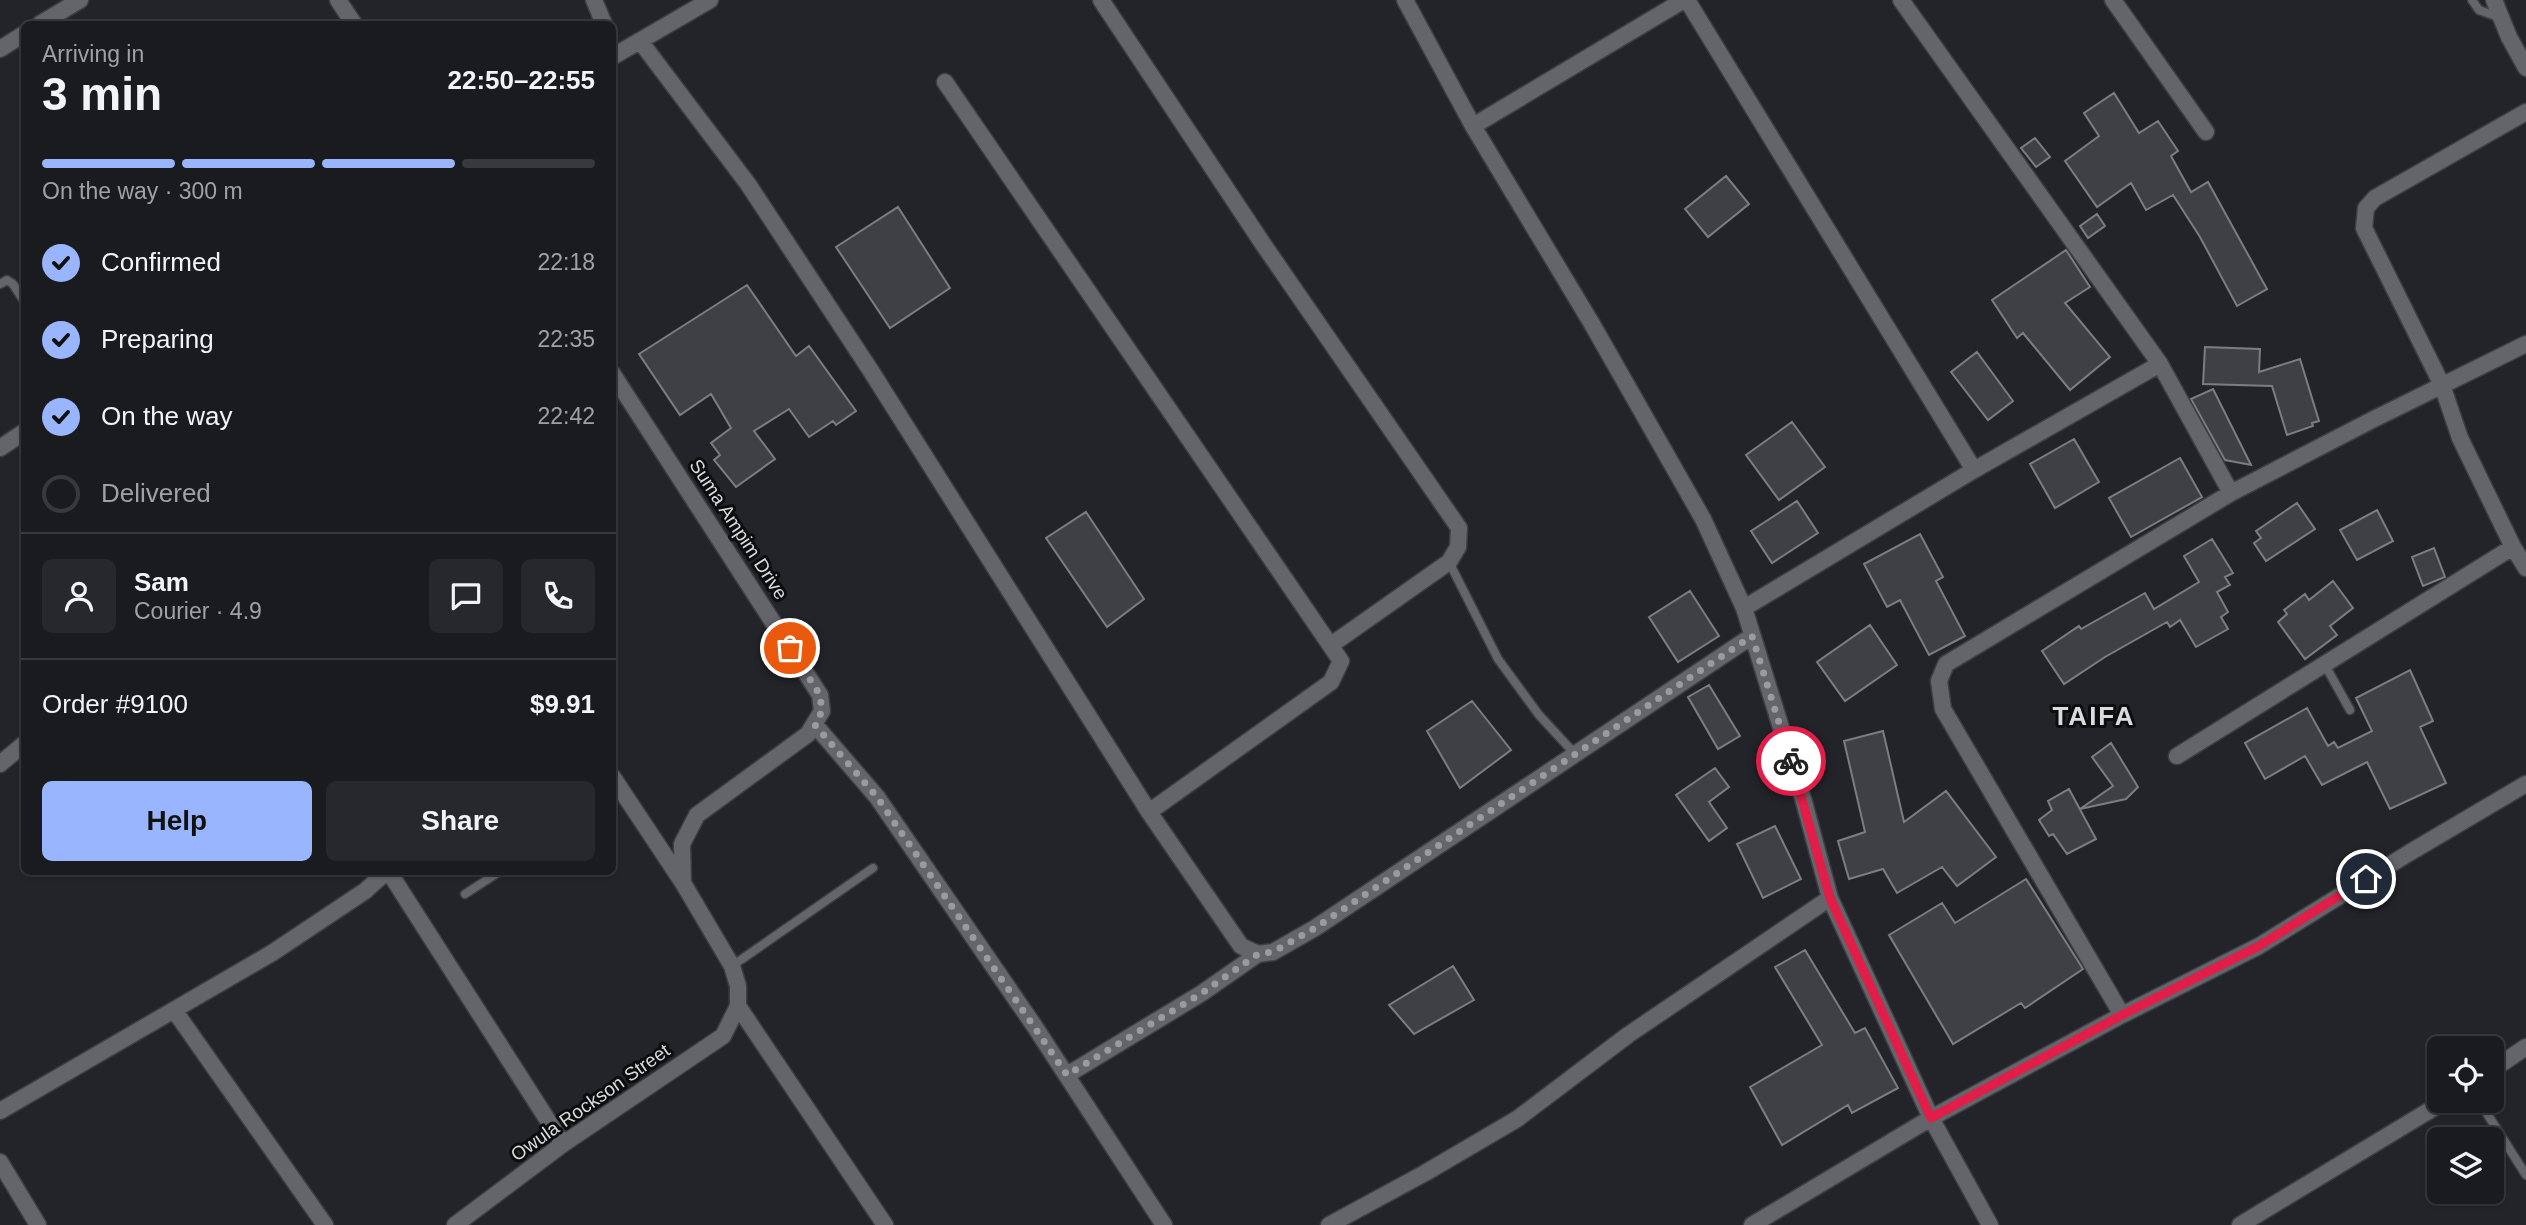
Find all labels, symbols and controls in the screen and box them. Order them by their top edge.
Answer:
text: Arriving in [42,41,144,67]
text: 22:50–22:55 [448,65,595,95]
text: 3 min [42,68,162,120]
text: On the way · 300 m [42,178,243,204]
icon: check [42,244,80,282]
text: Confirmed [101,247,221,277]
text: 22:18 [537,249,595,275]
icon: check [42,321,80,359]
text: Preparing [101,324,214,354]
text: 22:35 [537,326,595,352]
icon: check [42,398,80,436]
text: On the way [101,401,233,431]
text: 22:42 [537,403,595,429]
street label: Suma Ampim Drive [685,455,792,603]
text: Delivered [101,478,211,508]
button: person [42,559,116,633]
button: chat [429,559,503,633]
button: phone [521,559,595,633]
text: Sam [134,567,189,597]
text: Courier · 4.9 [134,598,262,624]
pin [760,618,820,678]
icon: bag [771,629,809,667]
text: Order #9100 [42,689,188,719]
text: $9.91 [530,689,595,719]
district label: TAIFA [2052,701,2136,731]
courier [1756,726,1826,796]
icon: bike [1772,742,1810,780]
button: Help [42,781,312,861]
button: Share [326,781,595,861]
pin [2336,849,2396,909]
icon: home [2347,860,2385,898]
map controls [2427,1036,2504,1204]
button: locate [2427,1036,2504,1113]
street label: Owula Rockson Street [507,1039,674,1165]
button: layers [2427,1127,2504,1204]

